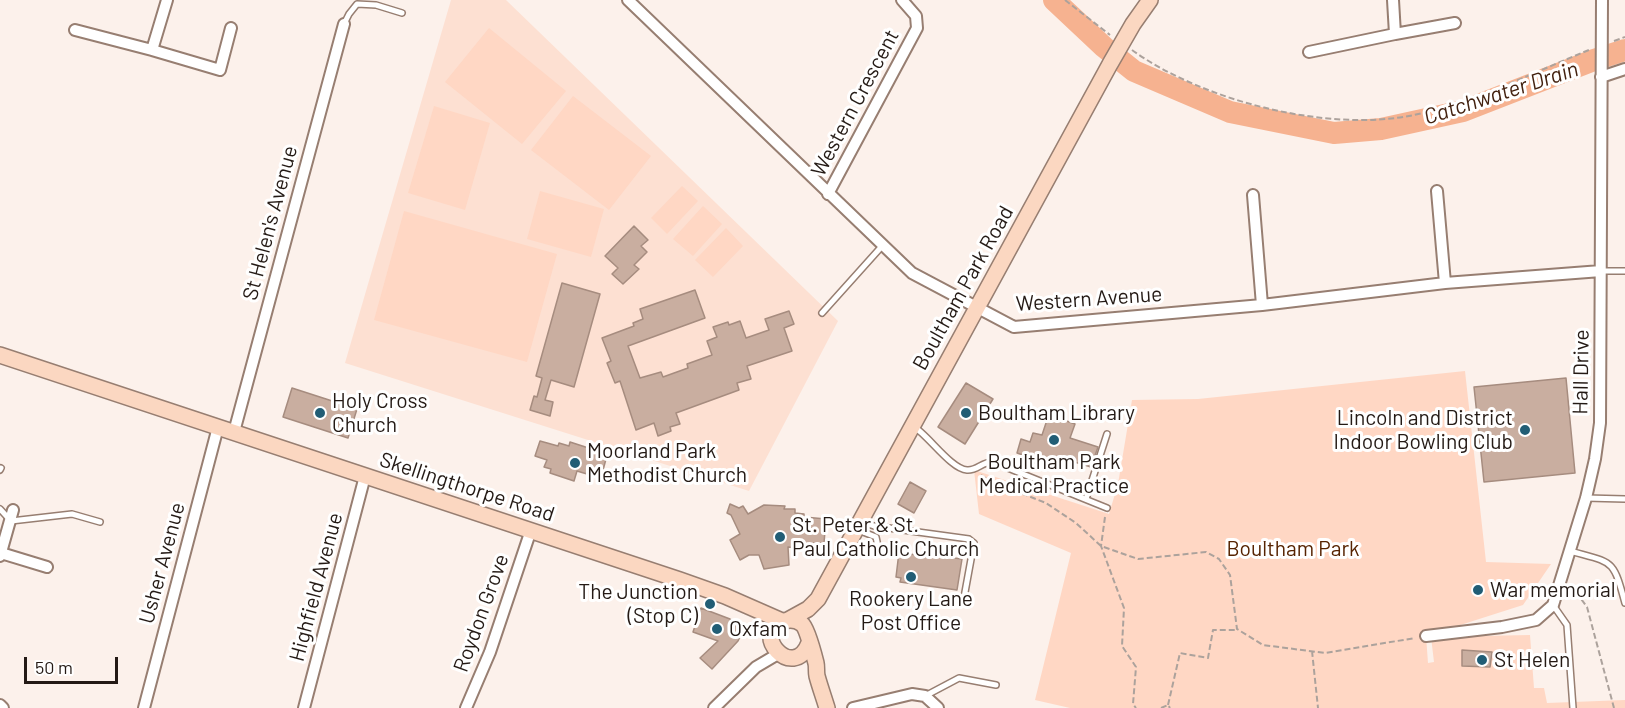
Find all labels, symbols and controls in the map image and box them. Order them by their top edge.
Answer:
street label: Western Crescent [806,25,904,181]
water label: Catchwater Drain [1420,56,1582,130]
street label: St Helen's Avenue [237,143,303,303]
street label: Boultham Park Road [907,201,1019,375]
street label: Western Avenue [1015,281,1163,317]
street label: Hall Drive [1568,329,1594,415]
place label: Holy Cross Church [332,388,428,438]
place label: Boultham Library [978,400,1135,426]
place label: Lincoln and District Indoor Bowling Club [1334,405,1513,455]
marker: Holy Cross Church [313,406,327,420]
marker: Boultham Library [959,406,973,420]
marker: Lincoln and District Indoor Bowling Club [1518,423,1532,437]
marker: Boultham Park Medical Practice [1047,433,1061,447]
place label: Moorland Park Methodist Church [587,438,747,488]
street label: Skellingthorpe Road [376,447,558,527]
place label: Boultham Park Medical Practice [979,449,1129,499]
marker: Moorland Park Methodist Church [568,456,582,470]
street label: Usher Avenue [134,500,190,626]
street label: Highfield Avenue [284,510,348,664]
place label: St. Peter & St. Paul Catholic Church [792,512,979,562]
marker: St. Peter & St. Paul Catholic Church [773,530,787,544]
park label: Boultham Park [1226,536,1360,562]
street label: Roydon Grove [448,551,514,675]
marker: Rookery Lane Post Office [904,570,918,584]
place label: War memorial [1490,577,1616,603]
place label: The Junction (Stop C) [578,579,698,629]
marker: War memorial [1471,583,1485,597]
place label: Rookery Lane Post Office [849,586,973,636]
marker: The Junction (Stop C) [703,597,717,611]
place label: Oxfam [729,616,787,642]
marker: Oxfam [710,622,724,636]
scale bar [27,645,122,683]
place label: St Helen [1494,647,1570,673]
marker: St Helen [1475,653,1489,667]
text: 50 m [35,656,73,678]

